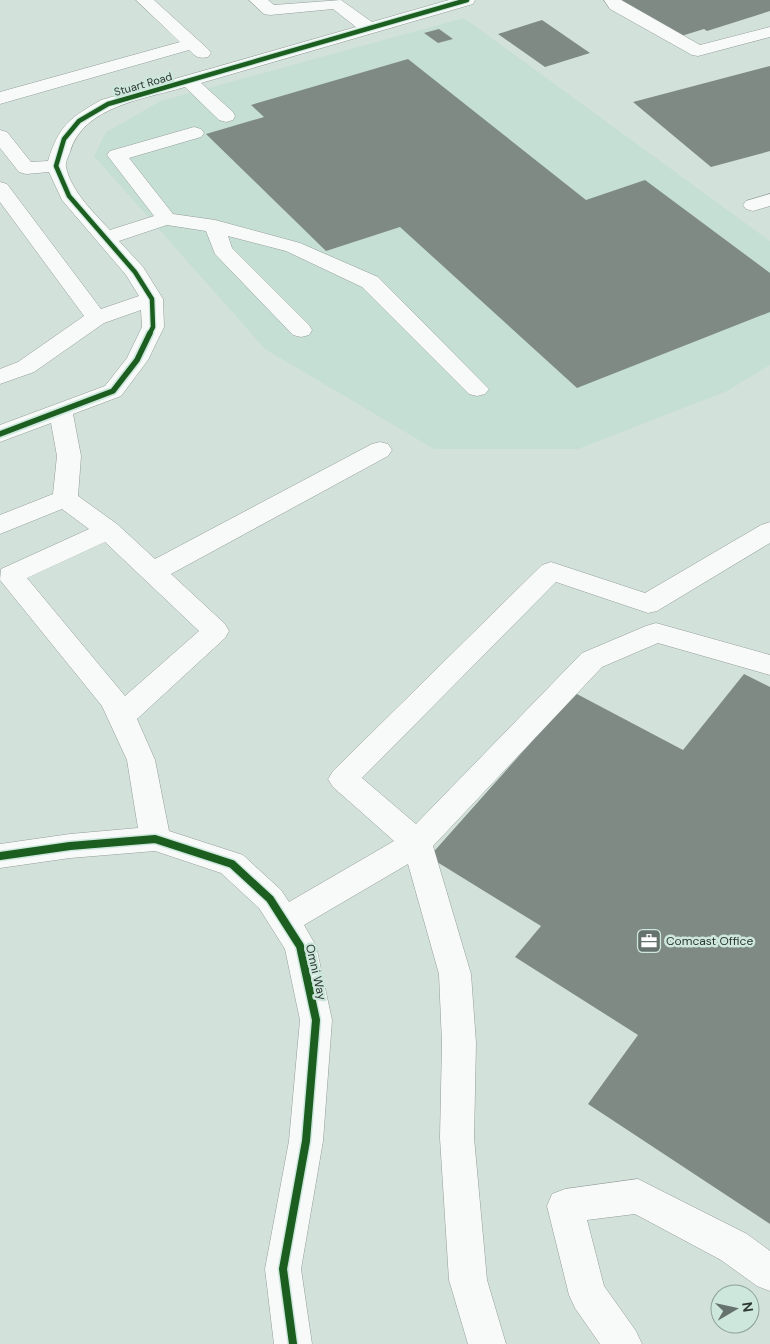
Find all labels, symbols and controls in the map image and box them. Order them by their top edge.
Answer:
street label: Stuart Road [112,69,174,99]
office icon: Comcast Office [636,928,662,954]
place label: Comcast Office [666,933,753,949]
street label: Omni Way [302,942,330,1002]
north arrow [710,1284,760,1334]
text: N [738,1301,758,1313]

